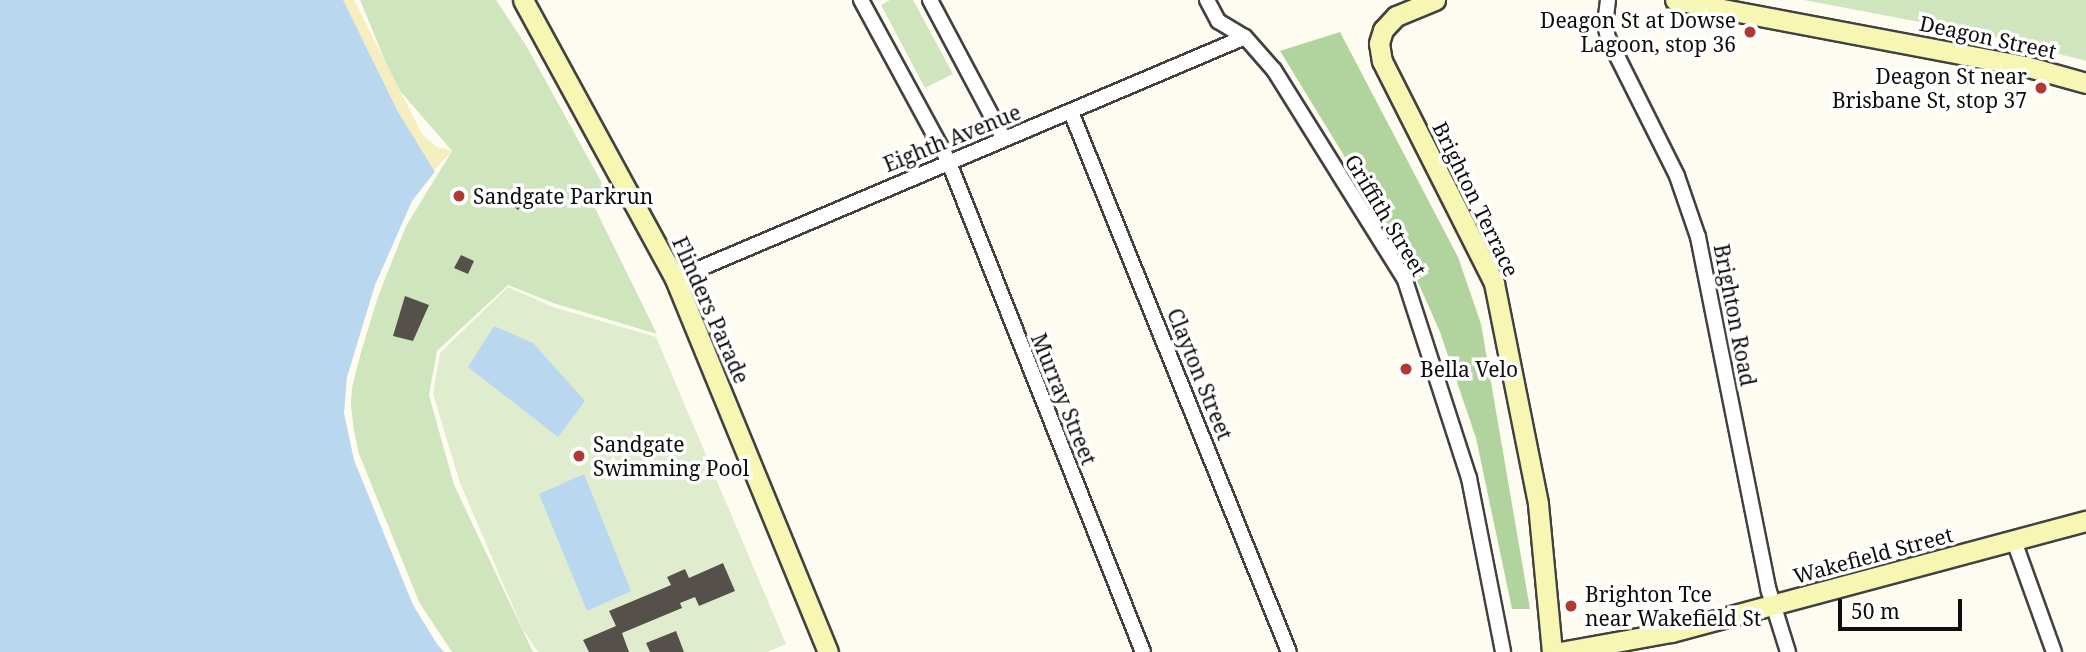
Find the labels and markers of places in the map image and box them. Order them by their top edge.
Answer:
place label: Deagon St at Dowse Lagoon, stop 36 [1540,7,1736,57]
marker: Deagon St at Dowse Lagoon, stop 36 [1742,24,1758,40]
place label: Deagon St near Brisbane St, stop 37 [1832,63,2027,113]
marker: Deagon St near Brisbane St, stop 37 [2033,80,2049,96]
place label: Sandgate Parkrun [473,183,653,209]
marker: Sandgate Parkrun [451,188,467,204]
place label: Bella Velo [1420,356,1518,382]
marker: Bella Velo [1398,361,1414,377]
place label: Sandgate Swimming Pool [593,431,749,481]
marker: Sandgate Swimming Pool [571,448,587,464]
place label: Brighton Tce near Wakefield St [1585,581,1761,631]
marker: Brighton Tce near Wakefield St [1563,598,1579,614]

